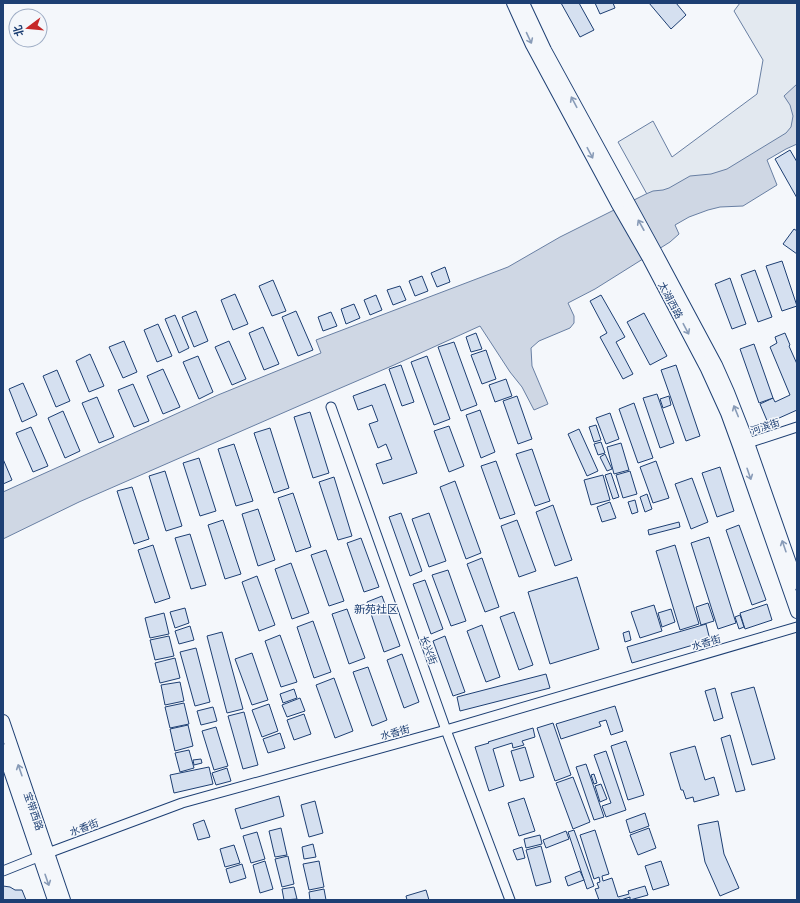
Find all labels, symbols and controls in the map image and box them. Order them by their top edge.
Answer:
north arrow [8,8,48,48]
text: 北 [11,24,27,38]
one-way arrow [526,32,533,44]
one-way arrow [569,96,577,108]
one-way arrow [587,147,595,159]
one-way arrow [636,219,644,231]
street label: 太湖西路 [656,280,685,320]
one-way arrow [683,323,690,335]
one-way arrow [731,405,739,417]
street label: 河滨街 [749,417,781,436]
one-way arrow [746,467,753,480]
one-way arrow [780,540,787,553]
district label: 新苑社区 [354,603,398,616]
street label: 水香街 [690,633,722,652]
street label: 长兴街 [418,634,439,666]
street label: 水香街 [379,723,411,742]
one-way arrow [16,764,23,777]
street label: 宝带西路 [22,790,45,832]
street label: 水香街 [68,817,100,838]
one-way arrow [44,873,52,885]

